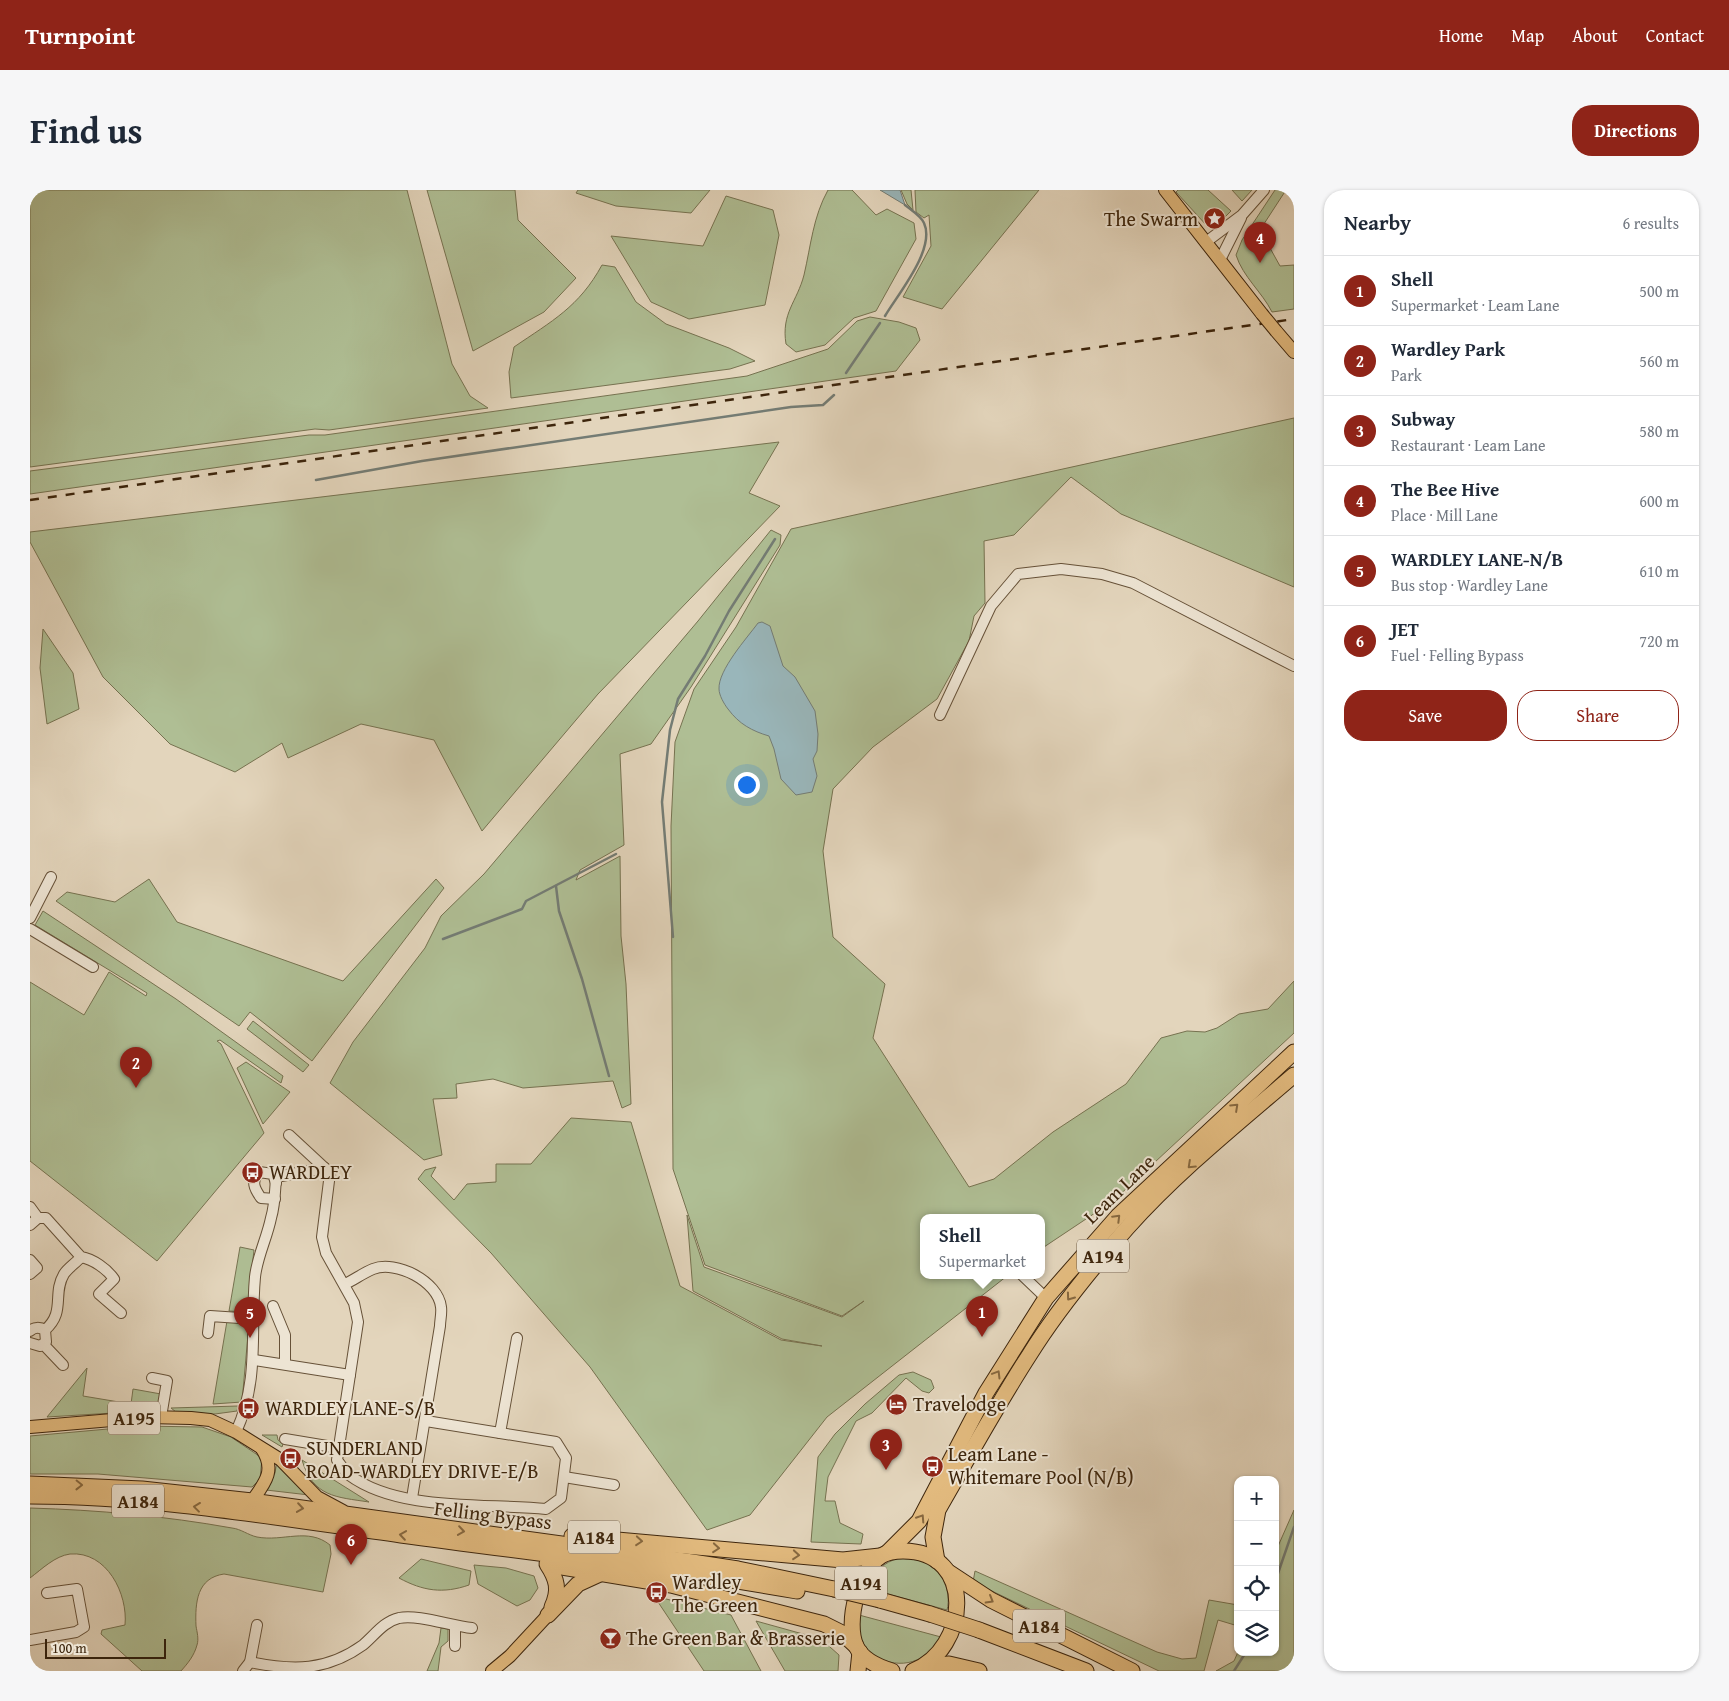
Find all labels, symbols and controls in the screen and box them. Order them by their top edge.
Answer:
text: Turnpoint [25,18,135,53]
text: Home [1439,22,1483,49]
text: Map [1511,22,1544,49]
text: About [1572,22,1618,49]
text: Contact [1646,22,1704,49]
text: Find us [30,105,143,156]
button: Directions [1572,105,1699,156]
place label: The Swarm [1104,204,1199,233]
place icon: The Swarm [1202,207,1226,231]
text: Nearby [1344,207,1411,238]
text: 6 results [1622,211,1679,235]
pin: 4 [1244,222,1276,263]
text: Shell [1391,265,1433,293]
text: 1 [1356,279,1364,303]
text: 500 m [1639,279,1679,303]
text: Supermarket · Leam Lane [1391,293,1559,317]
text: Wardley Park [1391,335,1505,363]
text: 2 [1356,349,1364,373]
text: 560 m [1639,349,1679,373]
text: Park [1391,363,1422,387]
text: Subway [1391,405,1455,433]
text: 3 [1356,419,1364,443]
text: 580 m [1639,419,1679,443]
text: Restaurant · Leam Lane [1391,433,1546,457]
text: The Bee Hive [1391,475,1499,503]
text: 4 [1356,489,1364,513]
text: 600 m [1639,489,1679,513]
text: Place · Mill Lane [1391,503,1498,527]
text: WARDLEY LANE-N/B [1391,545,1563,573]
text: 5 [1356,559,1364,583]
text: 610 m [1639,559,1679,583]
text: Bus stop · Wardley Lane [1391,573,1548,597]
text: JET [1391,615,1419,643]
text: 6 [1356,629,1364,653]
text: 720 m [1639,629,1679,653]
text: Fuel · Felling Bypass [1391,643,1524,667]
button: Save [1344,690,1507,741]
button: Share [1517,690,1679,741]
your location [734,772,760,798]
pin: 2 [120,1047,152,1088]
one-way arrow [1230,1104,1239,1113]
street label: Leam Lane [1077,1147,1161,1230]
place label: WARDLEY [269,1157,352,1186]
one-way arrow [1188,1159,1197,1168]
bus stop icon: WARDLEY [241,1160,265,1184]
popup [920,1214,1045,1279]
one-way arrow [1111,1215,1120,1224]
text: Shell [939,1221,981,1249]
road number: A194 [1077,1240,1129,1272]
text: Supermarket [939,1249,1026,1273]
one-way arrow [1067,1291,1076,1301]
pin: 1 [966,1296,998,1337]
pin: 5 [234,1297,266,1338]
one-way arrow [991,1371,1001,1380]
place label: Travelodge [913,1389,1006,1418]
hotel icon: Travelodge [885,1392,909,1416]
place label: WARDLEY LANE-S/B [265,1393,435,1422]
bus stop icon: WARDLEY LANE-S/B [237,1396,261,1420]
road number: A195 [108,1402,160,1434]
pin: 3 [870,1429,902,1470]
place label: SUNDERLAND ROAD-WARDLEY DRIVE-E/B [306,1433,539,1485]
place label: Leam Lane - Whitemare Pool (N/B) [948,1439,1134,1491]
bus stop icon: SUNDERLAND ROAD-WARDLEY DRIVE-E/B [278,1447,302,1471]
bus stop icon: Leam Lane - Whitemare Pool (N/B) [920,1454,944,1478]
map controls [1234,1476,1279,1656]
button: + [1234,1476,1279,1521]
one-way arrow [75,1480,83,1491]
road number: A184 [112,1484,164,1518]
street label: Felling Bypass [433,1493,554,1536]
one-way arrow [296,1502,304,1513]
one-way arrow [193,1503,201,1513]
one-way arrow [914,1514,924,1523]
road number: A184 [568,1520,620,1554]
button: − [1234,1521,1279,1566]
pin: 6 [335,1524,367,1565]
one-way arrow [457,1525,465,1536]
one-way arrow [399,1530,407,1541]
one-way arrow [635,1536,643,1547]
one-way arrow [713,1542,721,1553]
one-way arrow [793,1550,801,1561]
road number: A194 [835,1566,887,1600]
button: locate [1234,1566,1279,1611]
place label: Wardley The Green [672,1567,758,1619]
bus stop icon: Wardley The Green [644,1581,668,1605]
one-way arrow [985,1593,994,1603]
road number: A184 [1013,1610,1065,1642]
button: layers [1234,1611,1279,1656]
place label: The Green Bar & Brasserie [626,1623,845,1652]
bar icon: The Green Bar & Brasserie [598,1626,622,1650]
scale bar [45,1636,166,1659]
text: 100 m [52,1638,87,1658]

